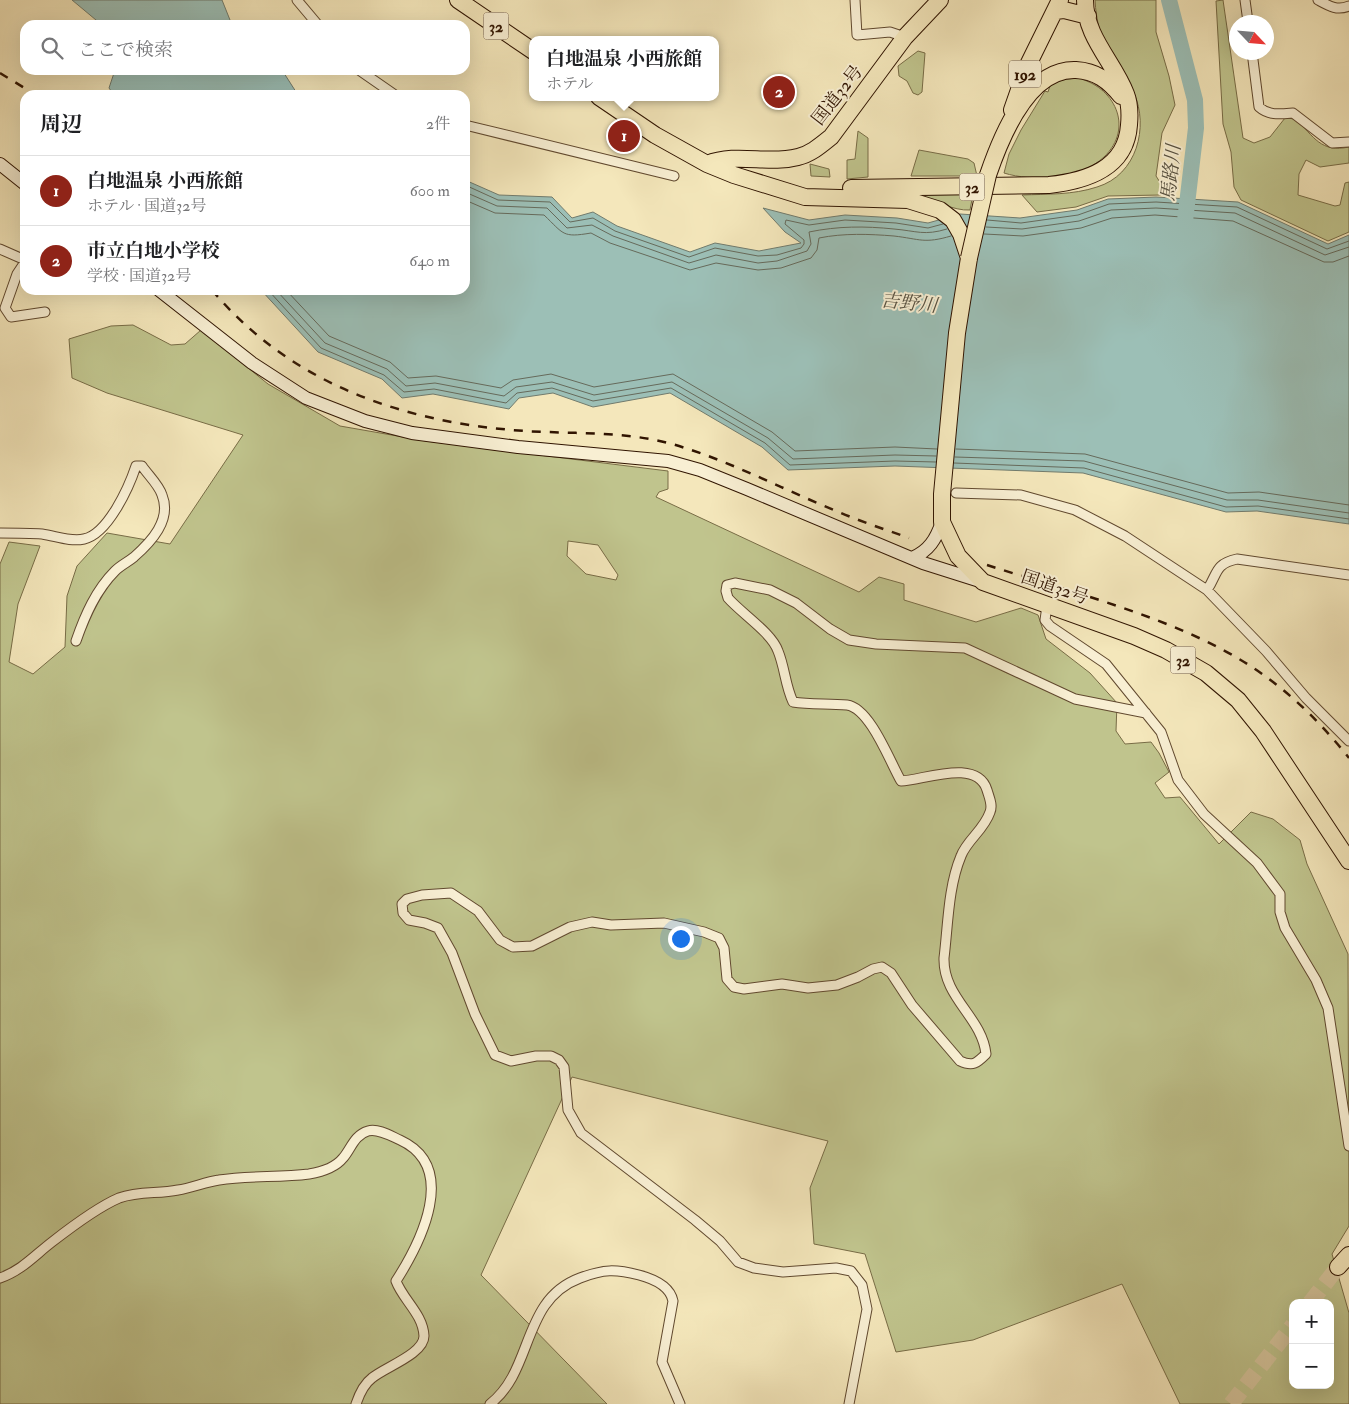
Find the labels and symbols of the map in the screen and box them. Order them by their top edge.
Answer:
road number: 32 [484,12,508,40]
north arrow [1229,15,1274,60]
street label: 国道32号 [807,61,868,130]
road number: 192 [1009,61,1041,88]
pin: 2 [763,73,795,111]
pin: 1 [608,117,640,155]
water label: 馬路川 [1156,142,1186,203]
road number: 32 [960,173,984,200]
water label: 吉野川 [879,288,940,318]
street label: 国道32号 [1018,565,1092,610]
road number: 32 [1170,646,1196,674]
your location [668,926,694,952]

